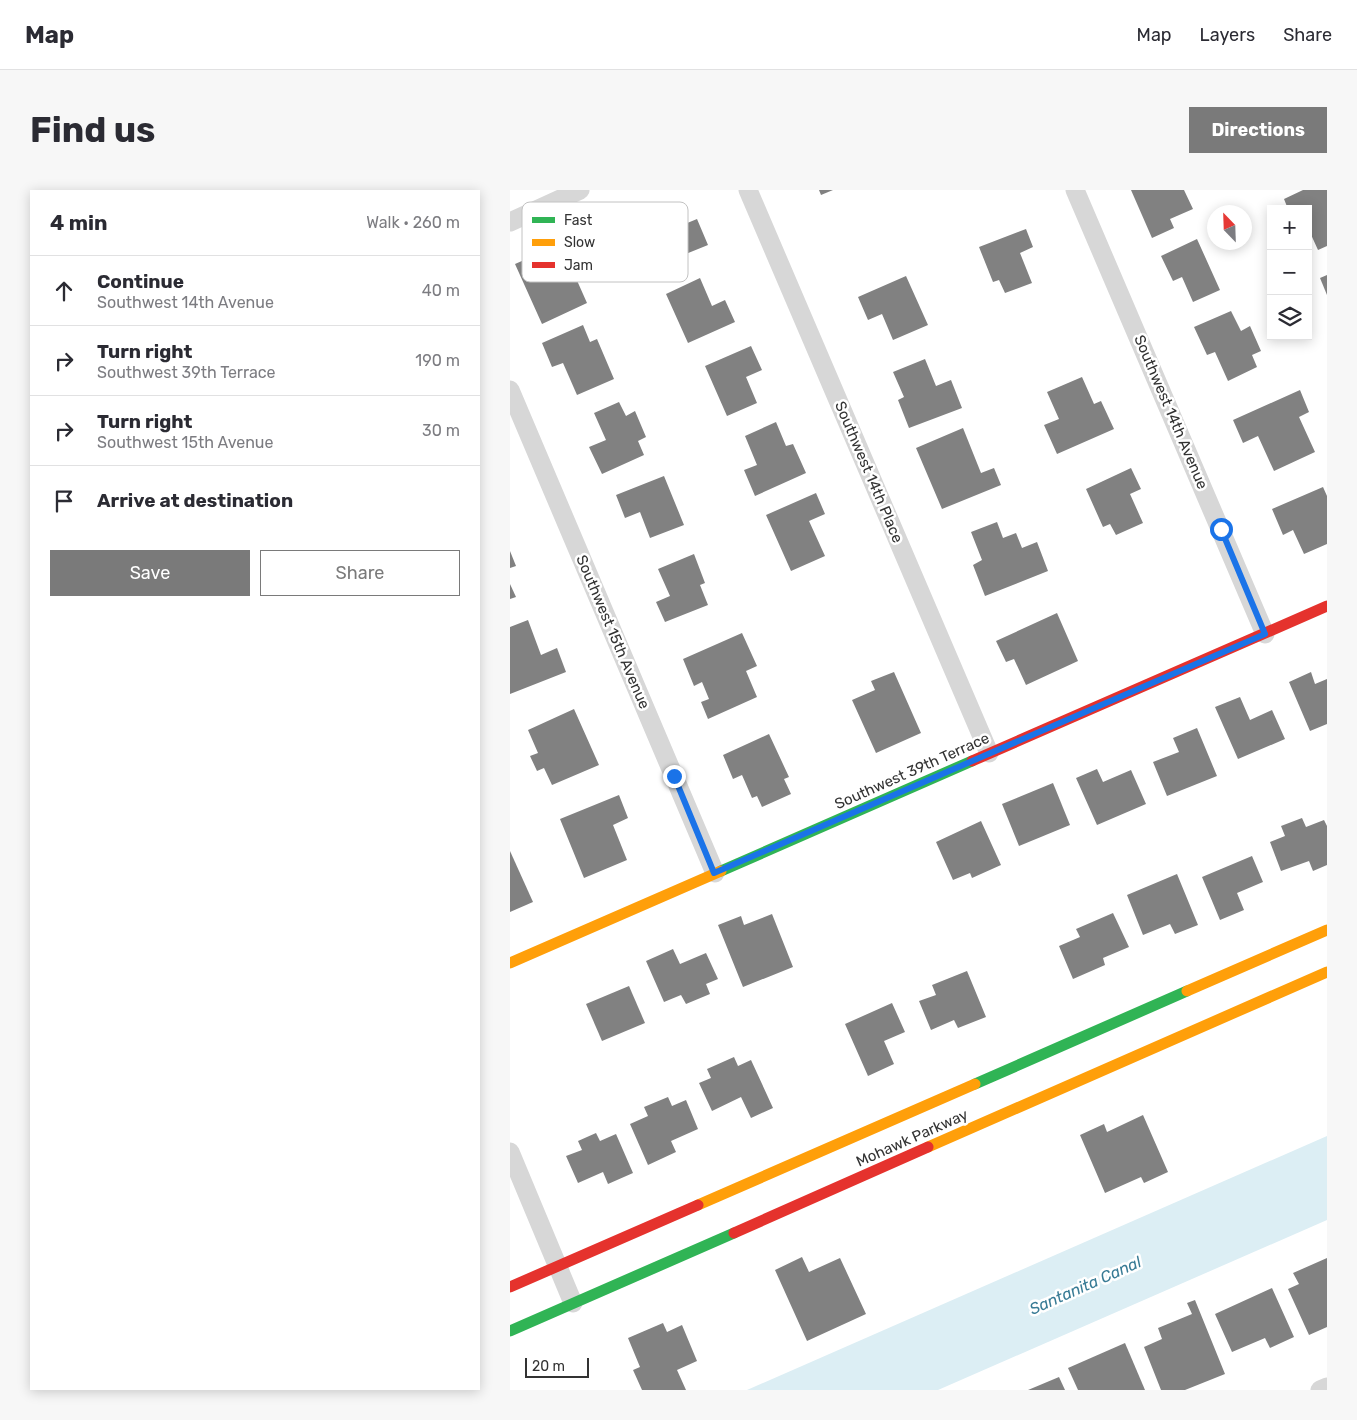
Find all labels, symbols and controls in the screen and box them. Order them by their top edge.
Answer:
text: Map [25,21,74,49]
text: Map [1137,24,1172,46]
text: Layers [1200,24,1255,46]
text: Share [1283,24,1332,46]
button: Directions [1189,107,1327,153]
text: Find us [30,109,155,151]
legend [522,202,688,282]
north arrow [1207,205,1252,250]
map controls [1267,205,1312,340]
button: + [1267,205,1312,250]
text: 4 min [50,210,108,235]
text: Fast [564,212,593,229]
text: Walk · 260 m [366,213,460,232]
text: Slow [564,234,595,251]
button: − [1267,250,1312,295]
text: Jam [564,257,593,274]
text: Continue [97,270,184,293]
icon: ahead [50,277,78,305]
text: 40 m [422,281,460,300]
text: Southwest 14th Avenue [97,293,274,312]
button: layers [1267,295,1312,340]
street label: Southwest 14th Avenue [1130,332,1212,492]
text: Turn right [97,340,192,363]
icon: right [50,347,78,375]
text: 190 m [415,351,460,370]
text: Southwest 39th Terrace [97,363,276,382]
street label: Southwest 14th Place [831,399,907,545]
text: Turn right [97,410,192,433]
icon: right [50,417,78,445]
text: 30 m [422,421,460,440]
text: Southwest 15th Avenue [97,433,273,452]
icon: arrive [50,487,78,515]
text: Arrive at destination [97,489,293,512]
route start [1210,518,1233,541]
button: Save [50,550,250,596]
button: Share [260,550,460,596]
street label: Southwest 15th Avenue [572,552,654,712]
street label: Southwest 39th Terrace [832,729,992,813]
route end [663,765,686,788]
street label: Mohawk Parkway [853,1105,971,1171]
water label: Santanita Canal [1026,1252,1145,1319]
scale bar [525,1355,589,1378]
text: 20 m [532,1358,565,1375]

